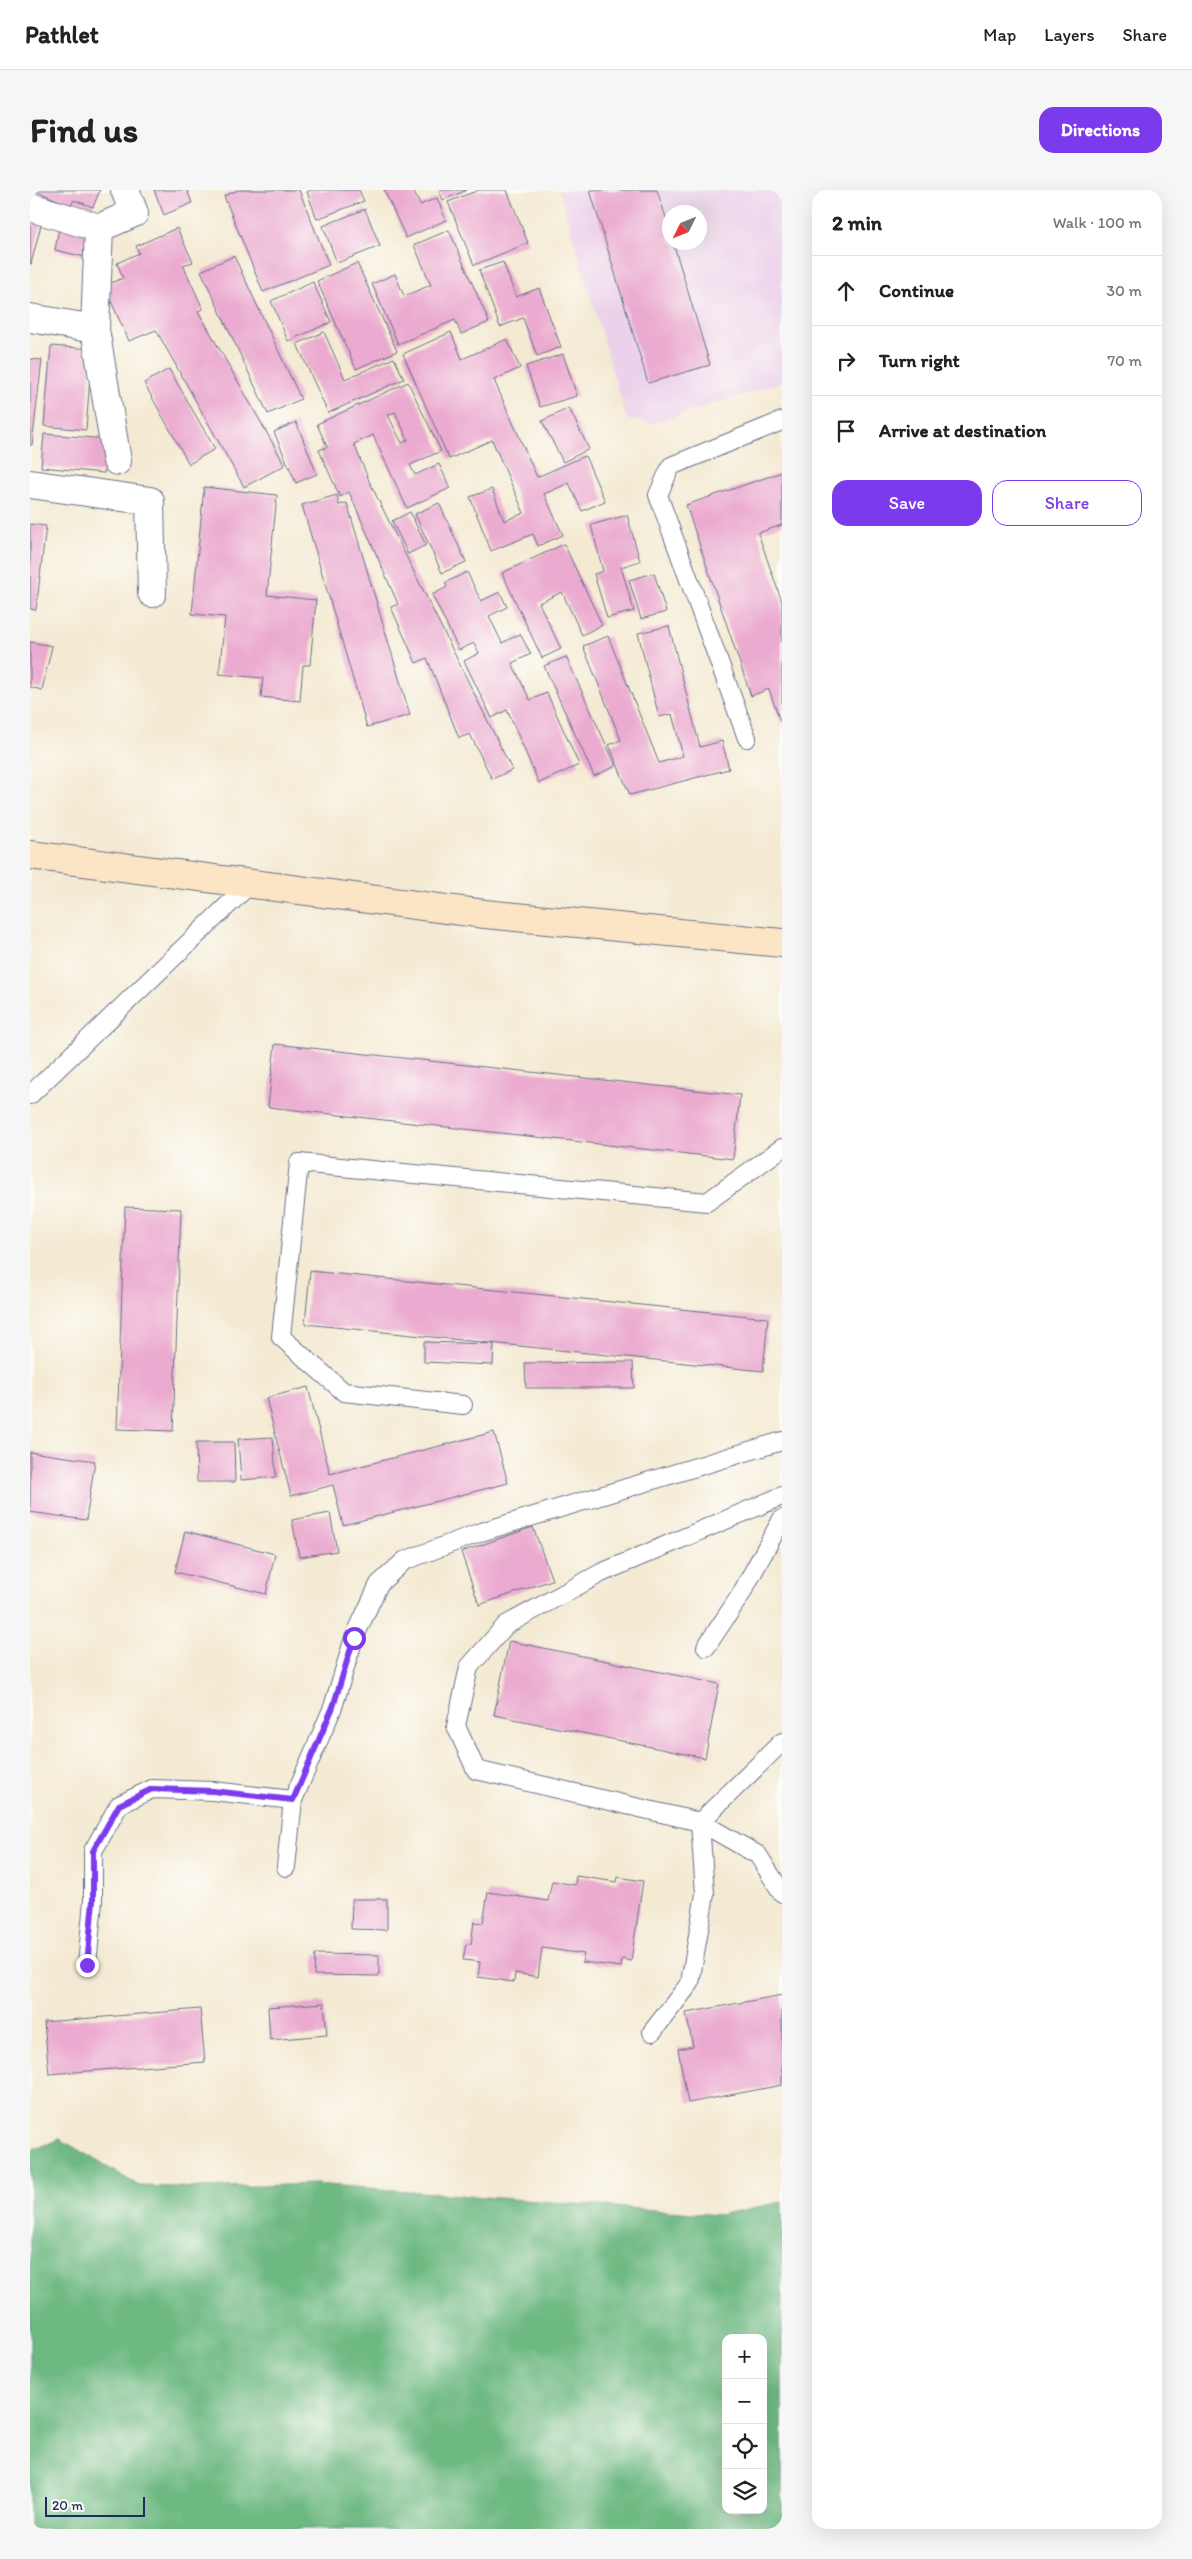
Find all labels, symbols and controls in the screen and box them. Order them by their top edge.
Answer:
text: Pathlet [25,20,99,49]
text: Map [983,24,1016,46]
text: Layers [1044,24,1094,46]
text: Share [1122,24,1167,46]
button: Directions [1039,107,1162,153]
text: Find us [30,109,138,151]
north arrow [662,205,707,250]
text: 2 min [832,210,882,235]
text: Walk · 100 m [1053,213,1142,232]
icon: ahead [832,277,860,305]
text: Continue [879,279,954,302]
text: 30 m [1106,281,1142,300]
icon: right [832,347,860,375]
text: Turn right [879,349,960,372]
text: 70 m [1107,351,1142,370]
icon: arrive [832,417,860,445]
text: Arrive at destination [879,419,1046,442]
button: Save [832,480,982,526]
button: Share [992,480,1142,526]
route start [343,1627,366,1650]
route end [76,1954,99,1977]
map controls [722,2334,767,2514]
button: + [722,2334,767,2379]
button: − [722,2379,767,2424]
button: locate [722,2424,767,2469]
button: layers [722,2469,767,2514]
scale bar [45,2494,145,2517]
text: 20 m [52,2497,83,2514]

